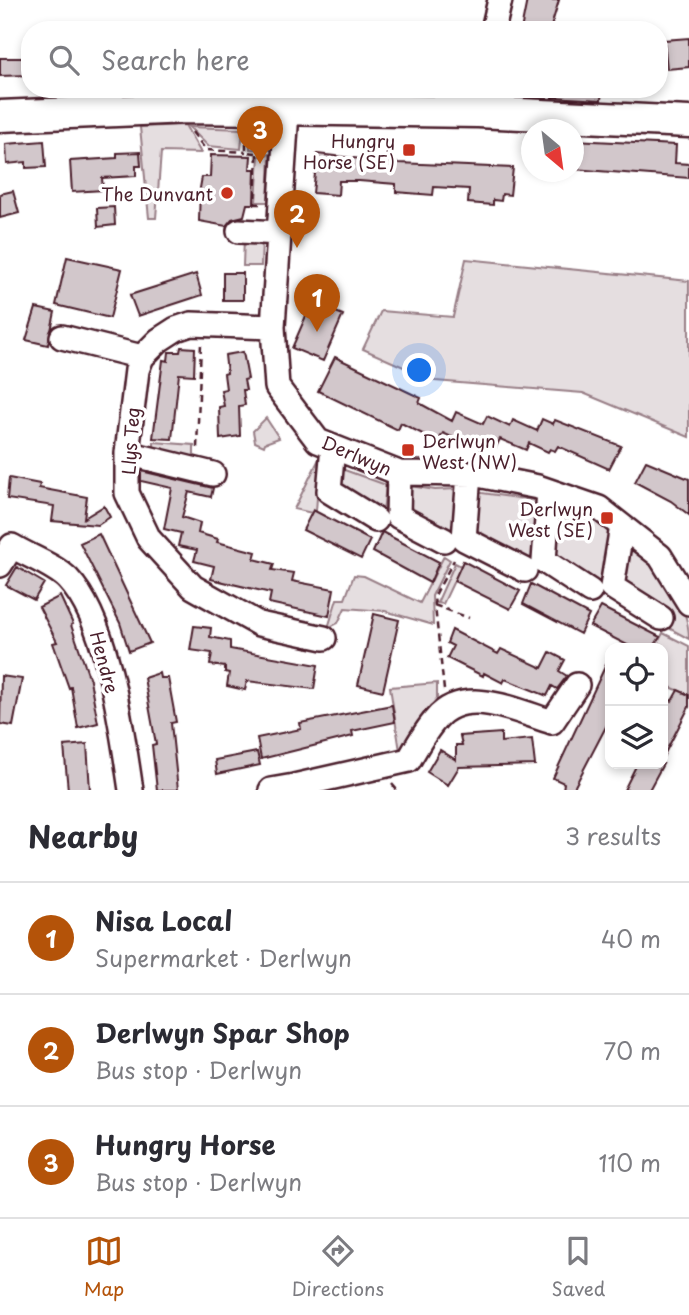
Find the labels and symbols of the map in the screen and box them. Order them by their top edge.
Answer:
pin: 3 [237,106,283,164]
north arrow [521,119,584,182]
place label: Hungry Horse (SE) [303,127,395,175]
marker: Hungry Horse (SE) [401,142,417,158]
place label: The Dunvant [101,180,213,207]
marker: The Dunvant [219,185,235,201]
pin: 2 [274,190,320,248]
pin: 1 [294,274,340,332]
your location [402,353,436,387]
street label: Llys Teg [114,406,146,476]
place label: Derlwyn West (NW) [422,427,517,475]
street label: Derlwyn [318,428,396,482]
marker: Derlwyn West (NW) [400,442,416,458]
place label: Derlwyn West (SE) [508,495,593,543]
marker: Derlwyn West (SE) [599,510,615,526]
street label: Hendre [84,628,126,696]

